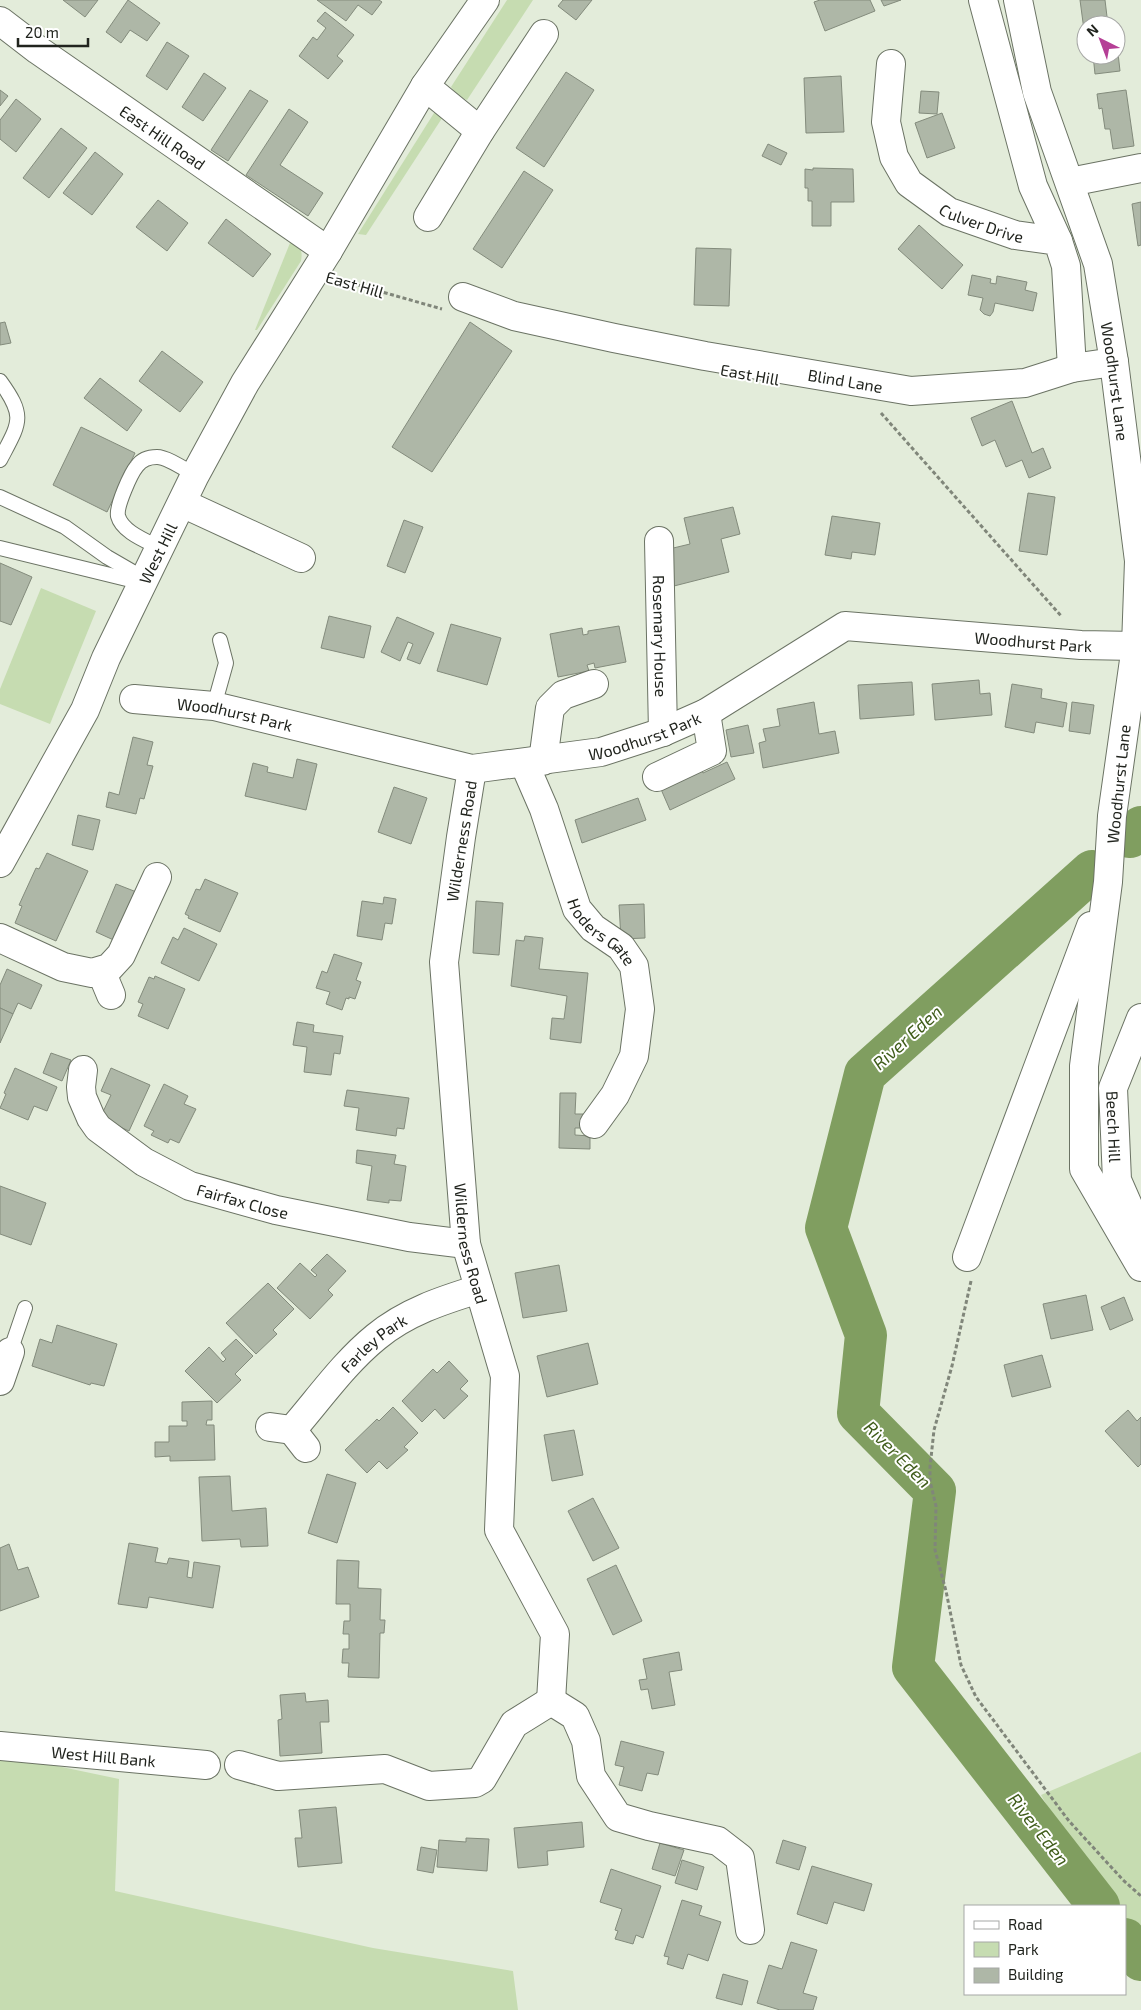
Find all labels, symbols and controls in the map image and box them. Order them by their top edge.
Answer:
scale bar [18,15,88,47]
north arrow [1076,15,1126,65]
text: N [1083,20,1101,40]
text: 20 m [25,23,59,41]
street label: East Hill Road [117,100,210,173]
street label: Culver Drive [936,199,1024,246]
street label: East Hill [324,267,387,301]
street label: Woodhurst Lane [1098,320,1133,442]
street label: East Hill [719,359,781,389]
street label: Blind Lane [807,364,884,396]
street label: West Hill [134,519,180,586]
street label: Rosemary House [650,575,672,697]
street label: Woodhurst Park [974,627,1092,655]
street label: Woodhurst Park [176,693,294,734]
street label: Woodhurst Park [587,707,703,763]
street label: Woodhurst Lane [1102,723,1134,845]
street label: Wilderness Road [442,779,480,903]
street label: Hoders Gate [565,895,640,968]
water label: River Eden [868,1000,946,1074]
street label: Beech Hill [1104,1090,1126,1163]
street label: Fairfax Close [195,1179,290,1222]
street label: Wilderness Road [452,1182,493,1306]
street label: Farley Park [336,1309,410,1376]
water label: River Eden [860,1416,936,1492]
street label: West Hill Bank [50,1741,157,1770]
water label: River Eden [1004,1788,1074,1870]
legend [964,1905,1126,1995]
text: Road [1008,1915,1043,1933]
text: Park [1008,1940,1039,1958]
text: Building [1008,1965,1064,1983]

